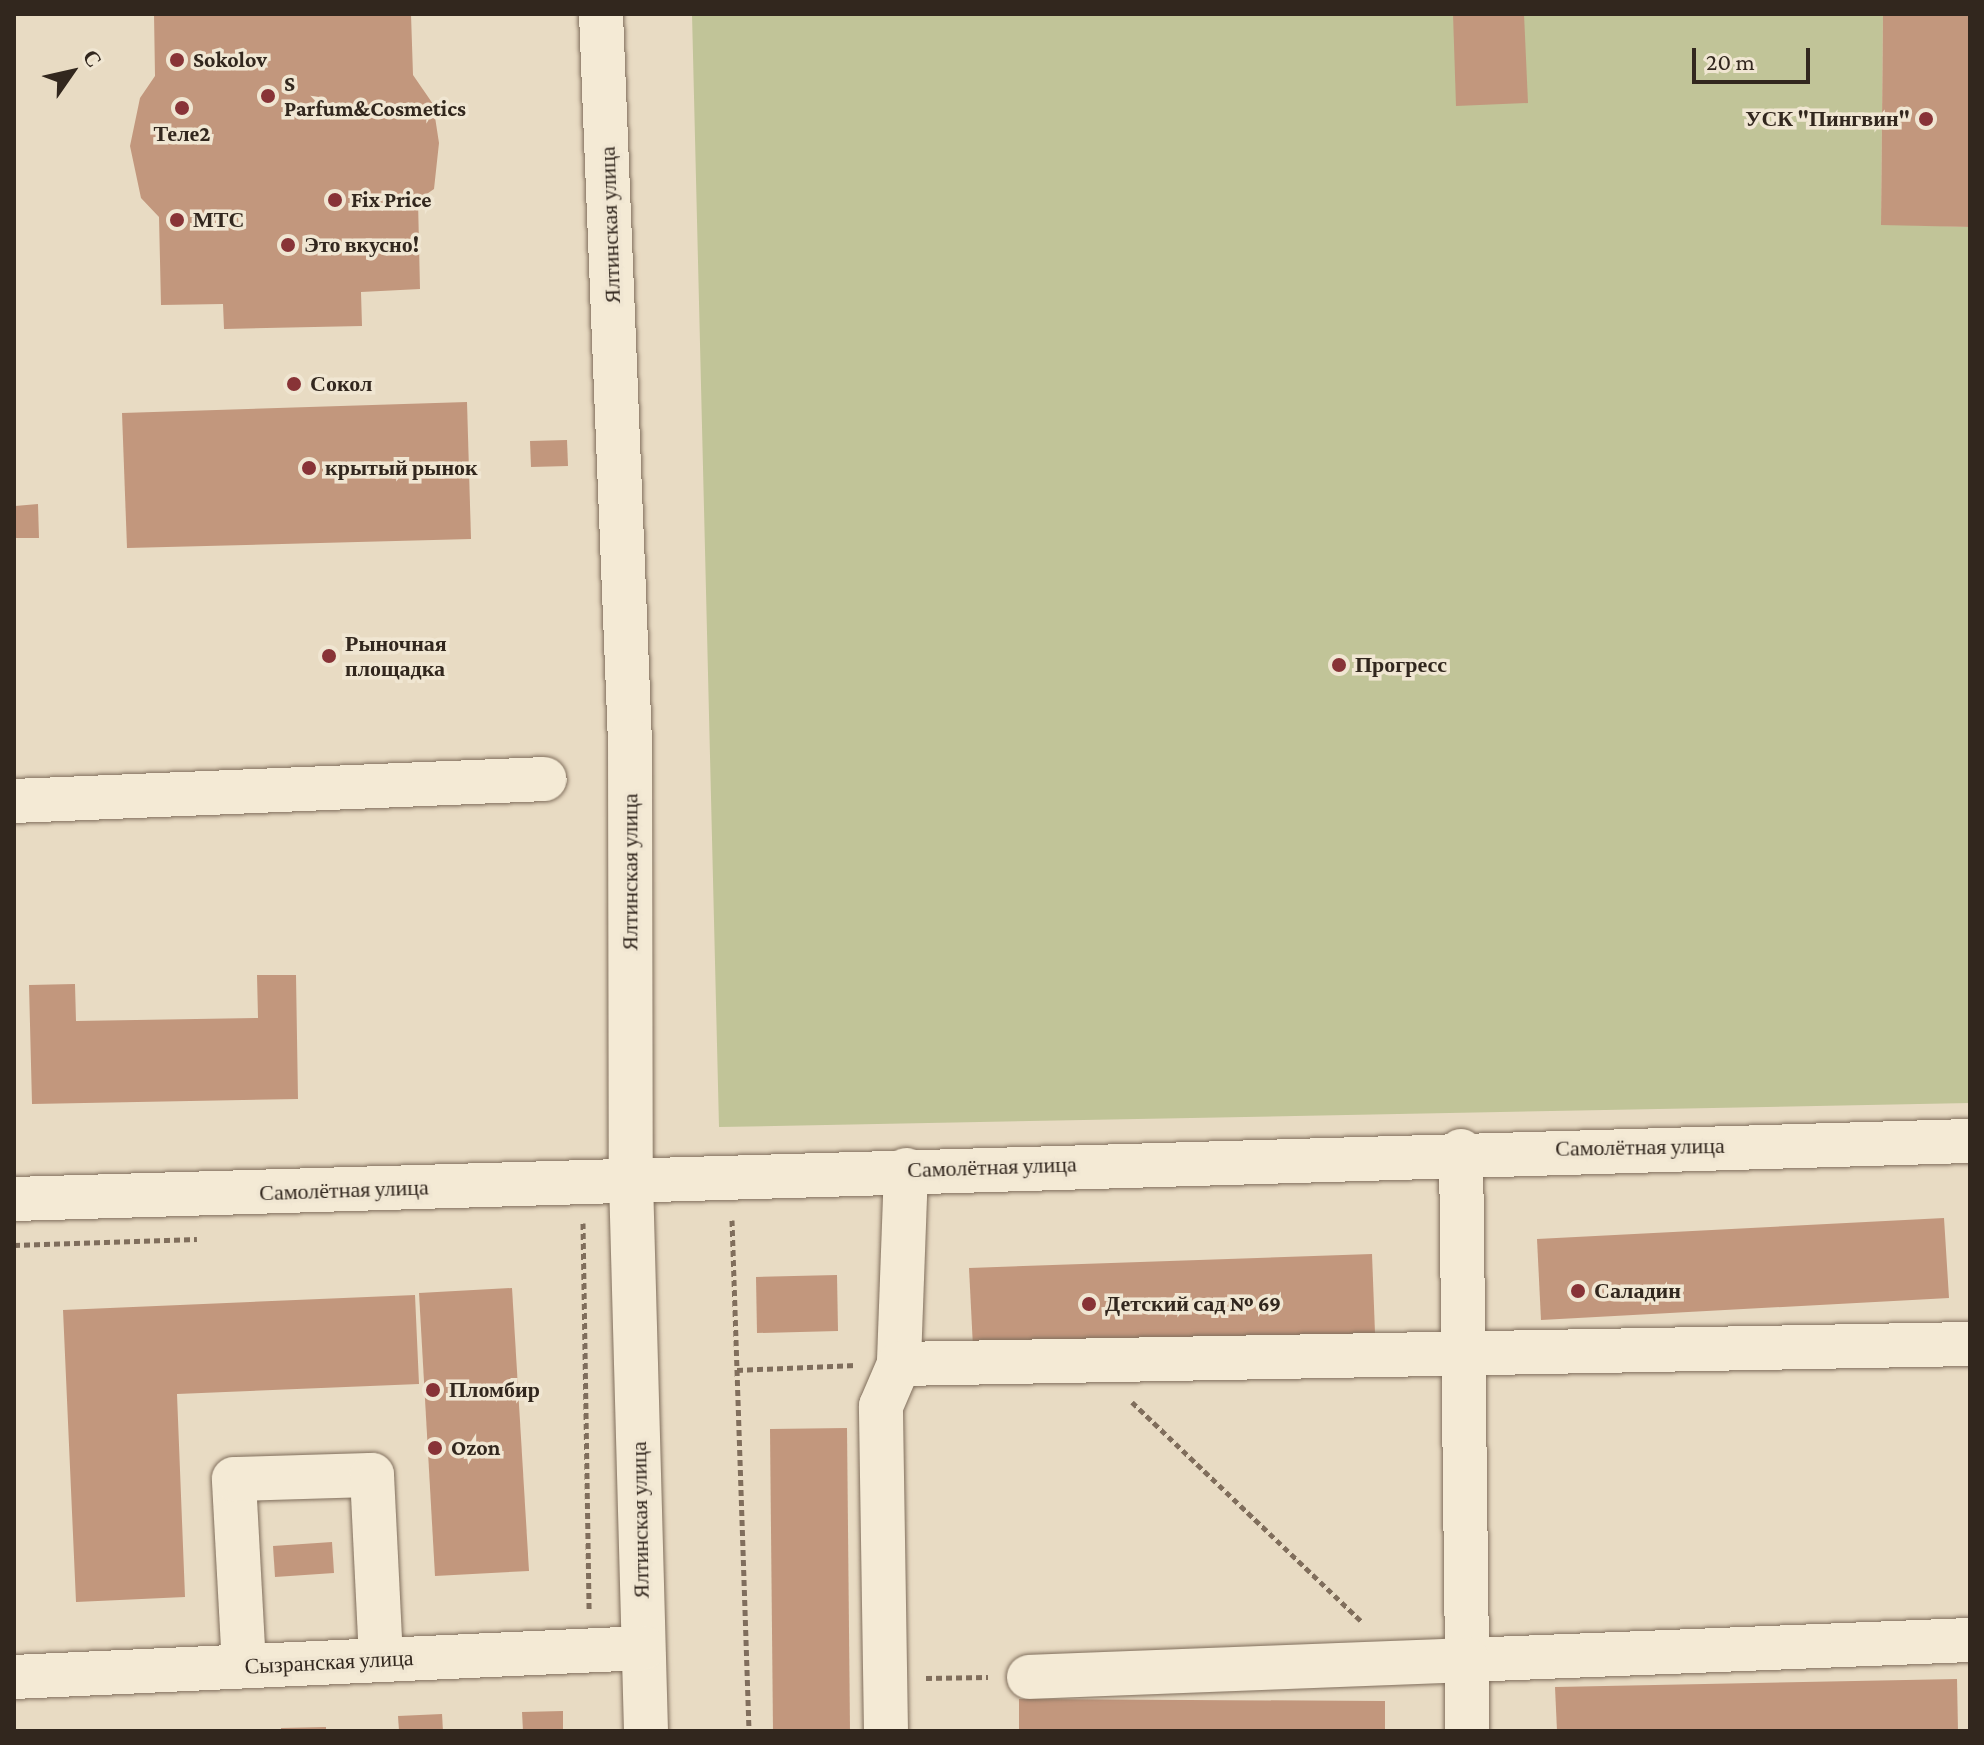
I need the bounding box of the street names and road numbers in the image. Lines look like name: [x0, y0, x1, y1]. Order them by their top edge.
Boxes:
street label: Ялтинская улица: [594, 146, 626, 304]
street label: Ялтинская улица: [617, 793, 643, 951]
street label: Самолётная улица: [1555, 1132, 1725, 1162]
street label: Самолётная улица: [907, 1151, 1077, 1183]
street label: Самолётная улица: [259, 1174, 429, 1206]
street label: Ялтинская улица: [625, 1441, 655, 1599]
street label: Сызранская улица: [244, 1644, 414, 1680]

